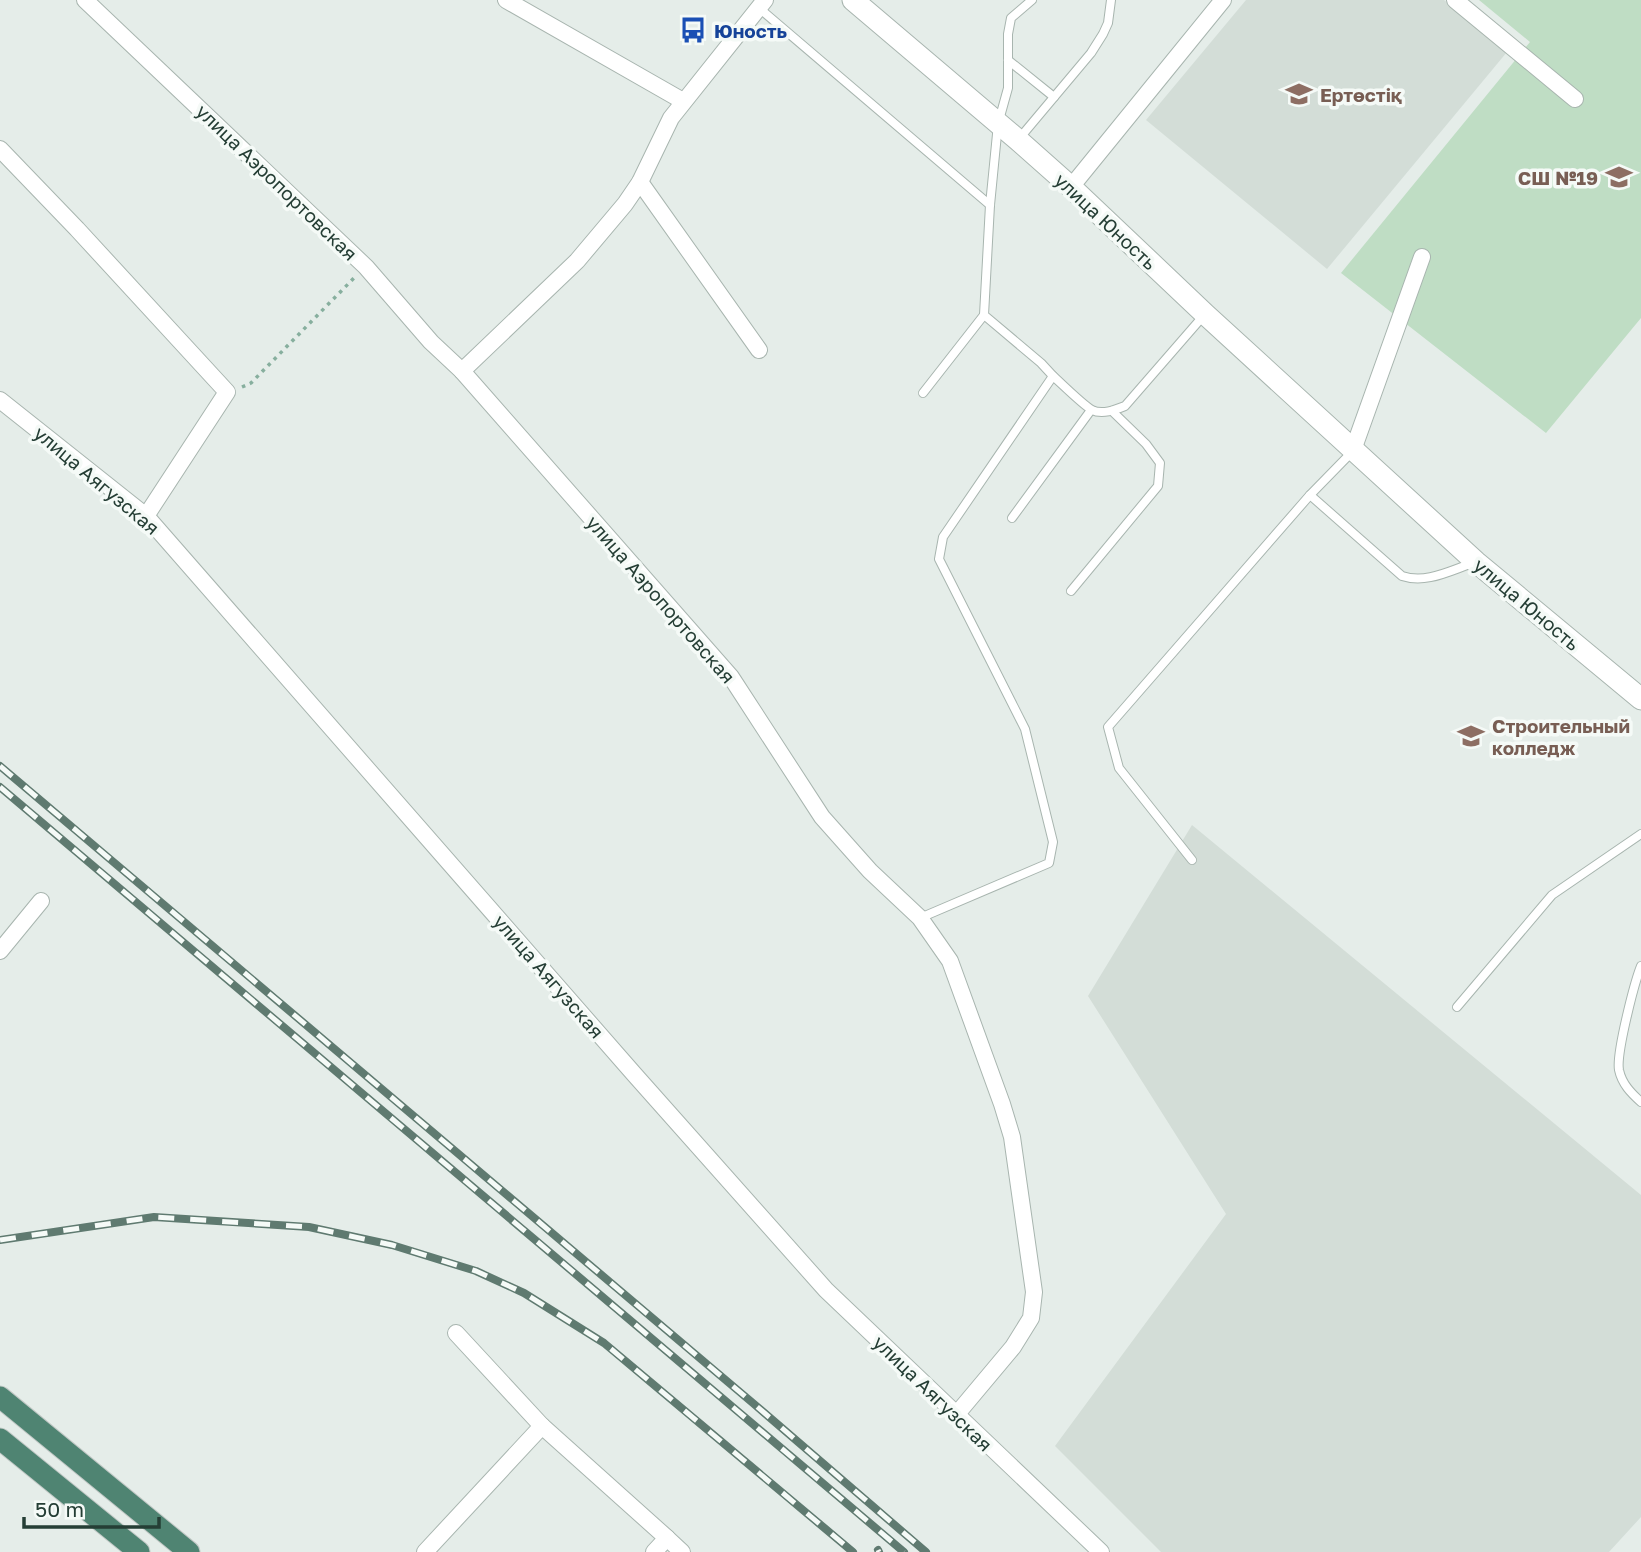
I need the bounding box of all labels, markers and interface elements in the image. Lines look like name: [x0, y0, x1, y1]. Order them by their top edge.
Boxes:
bus stop icon: Юность: [678, 15, 708, 45]
place label: Юность: [714, 19, 788, 42]
school or university icon: Ертөстіқ: [1284, 79, 1314, 109]
place label: Ертөстіқ: [1320, 83, 1402, 106]
street label: улица Аэропортовская: [192, 99, 362, 265]
school or university icon: СШ №19: [1604, 162, 1634, 192]
place label: СШ №19: [1518, 166, 1598, 189]
street label: улица Юность: [1050, 168, 1162, 274]
street label: улица Аягузская: [30, 421, 164, 539]
street label: улица Аэропортовская: [582, 510, 740, 688]
street label: улица Юность: [1469, 553, 1585, 655]
place label: Строительный колледж: [1492, 714, 1630, 759]
school or university icon: Строительный колледж: [1456, 721, 1486, 751]
street label: улица Аягузская: [489, 909, 609, 1043]
street label: улица Аягузская: [869, 1330, 997, 1456]
scale bar: [24, 1486, 159, 1530]
text: 50 m: [35, 1496, 84, 1522]

